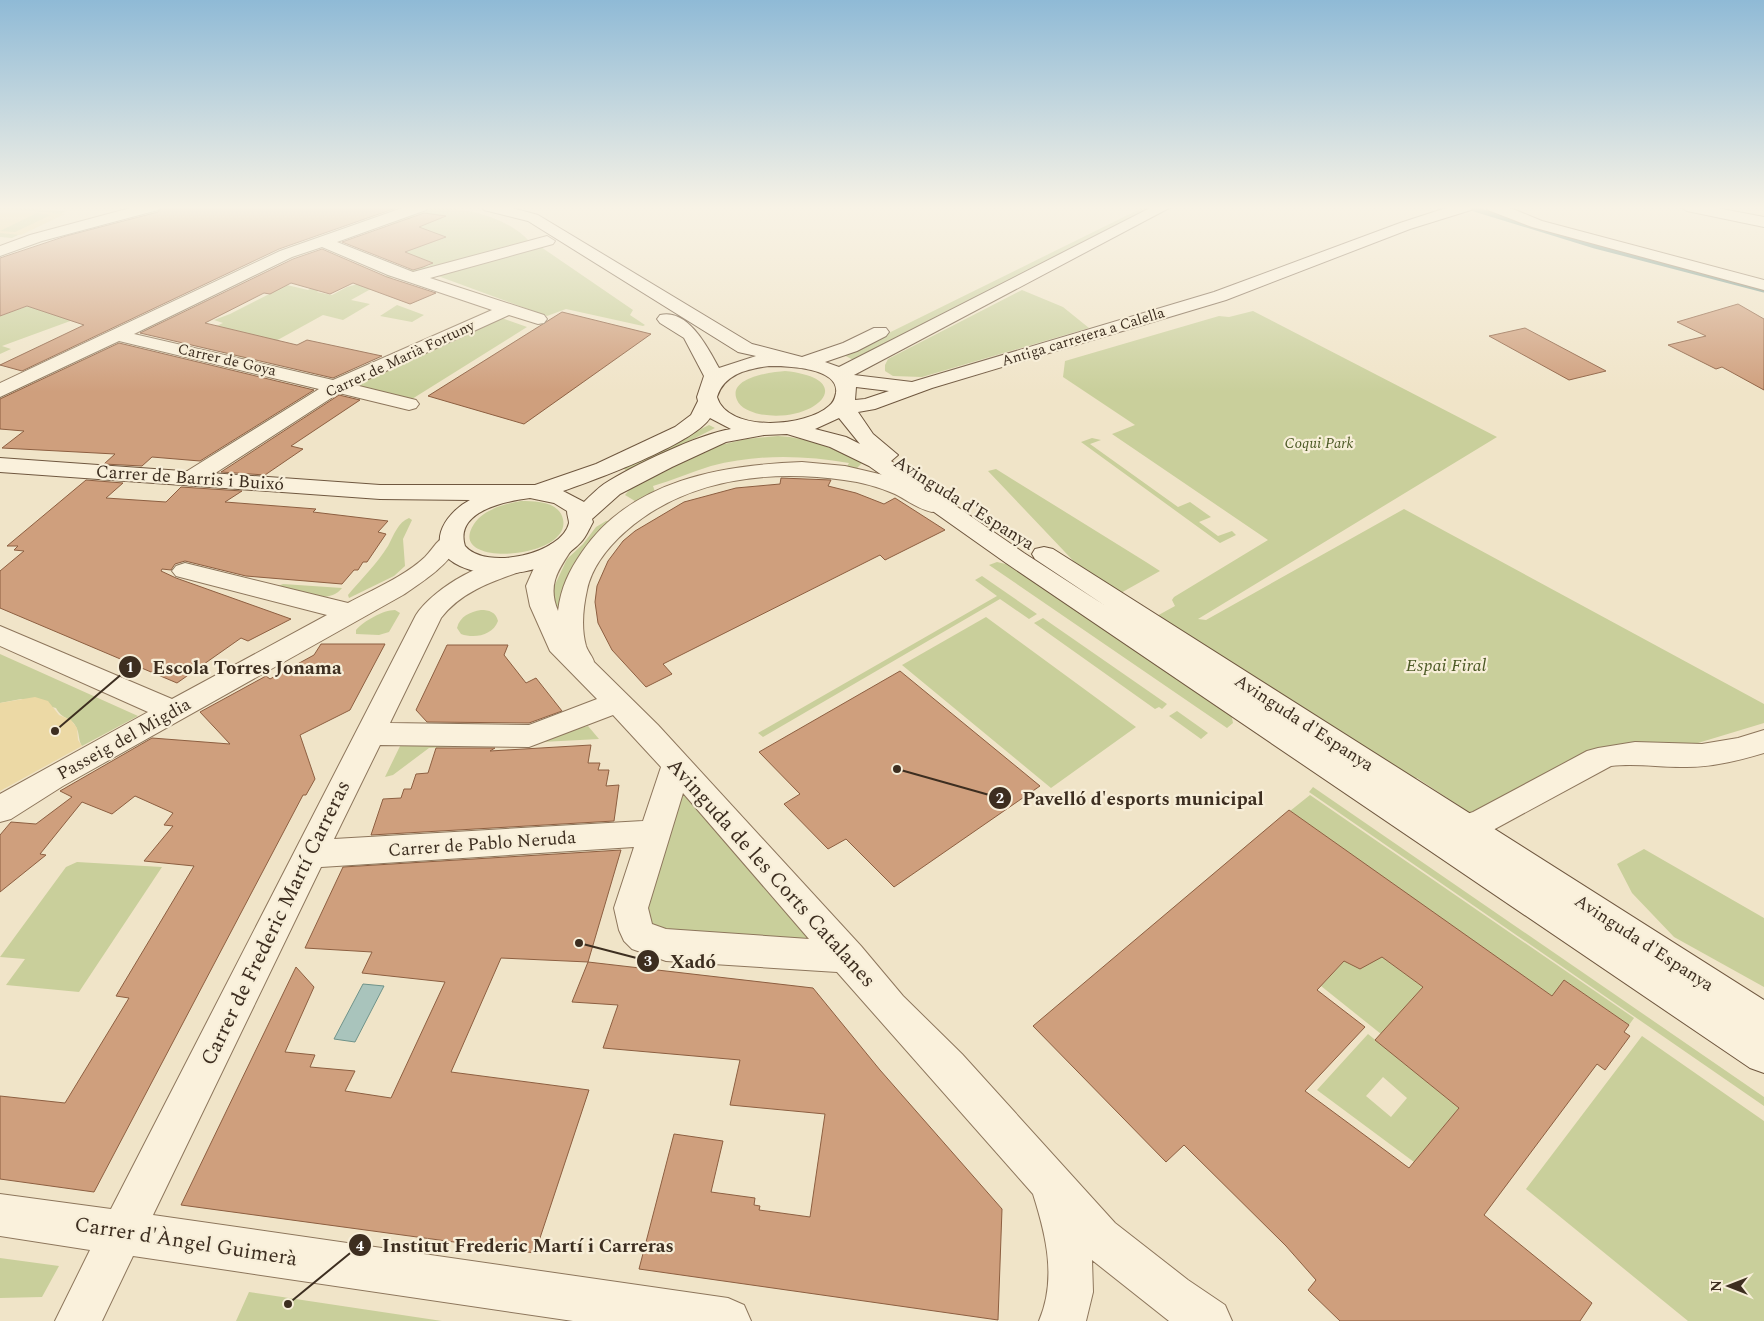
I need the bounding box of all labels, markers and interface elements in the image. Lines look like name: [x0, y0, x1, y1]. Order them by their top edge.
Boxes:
street label: Antiga carretera a Calella: [999, 301, 1168, 373]
street label: Carrer de Marià Fortuny: [322, 314, 479, 404]
street label: Carrer de Goya: [175, 337, 279, 383]
park label: Coqui Park: [1285, 432, 1353, 455]
street label: Avinguda d'Espanya: [888, 449, 1040, 557]
street label: Carrer de Barris i Buixó: [95, 458, 285, 498]
callout: Escola Torres Jonama: [117, 650, 351, 684]
park label: Espai Firal: [1406, 652, 1487, 679]
text: Escola Torres Jonama: [152, 654, 342, 683]
text: 1: [126, 656, 134, 679]
street label: Avinguda d'Espanya: [1229, 668, 1379, 778]
street label: Passeig del Migdia: [52, 691, 196, 787]
street label: Avinguda de les Corts Catalanes: [659, 751, 883, 995]
street label: Carrer de Frederic Martí Carreras: [193, 775, 359, 1071]
callout: Pavelló d'esports municipal: [988, 781, 1274, 815]
text: Pavelló d'esports municipal: [1022, 785, 1264, 814]
text: 2: [996, 787, 1004, 810]
street label: Carrer de Pablo Neruda: [387, 824, 577, 864]
street label: Avinguda d'Espanya: [1569, 888, 1719, 998]
callout: Xadó: [635, 944, 726, 978]
text: Xadó: [670, 948, 716, 977]
text: 3: [644, 950, 652, 973]
street label: Carrer d'Àngel Guimerà: [72, 1209, 300, 1276]
callout: Institut Frederic Martí i Carreras: [347, 1228, 684, 1262]
text: Institut Frederic Martí i Carreras: [382, 1232, 674, 1261]
text: 4: [356, 1235, 365, 1258]
north arrow: [1704, 1261, 1754, 1311]
text: N: [1706, 1280, 1727, 1292]

